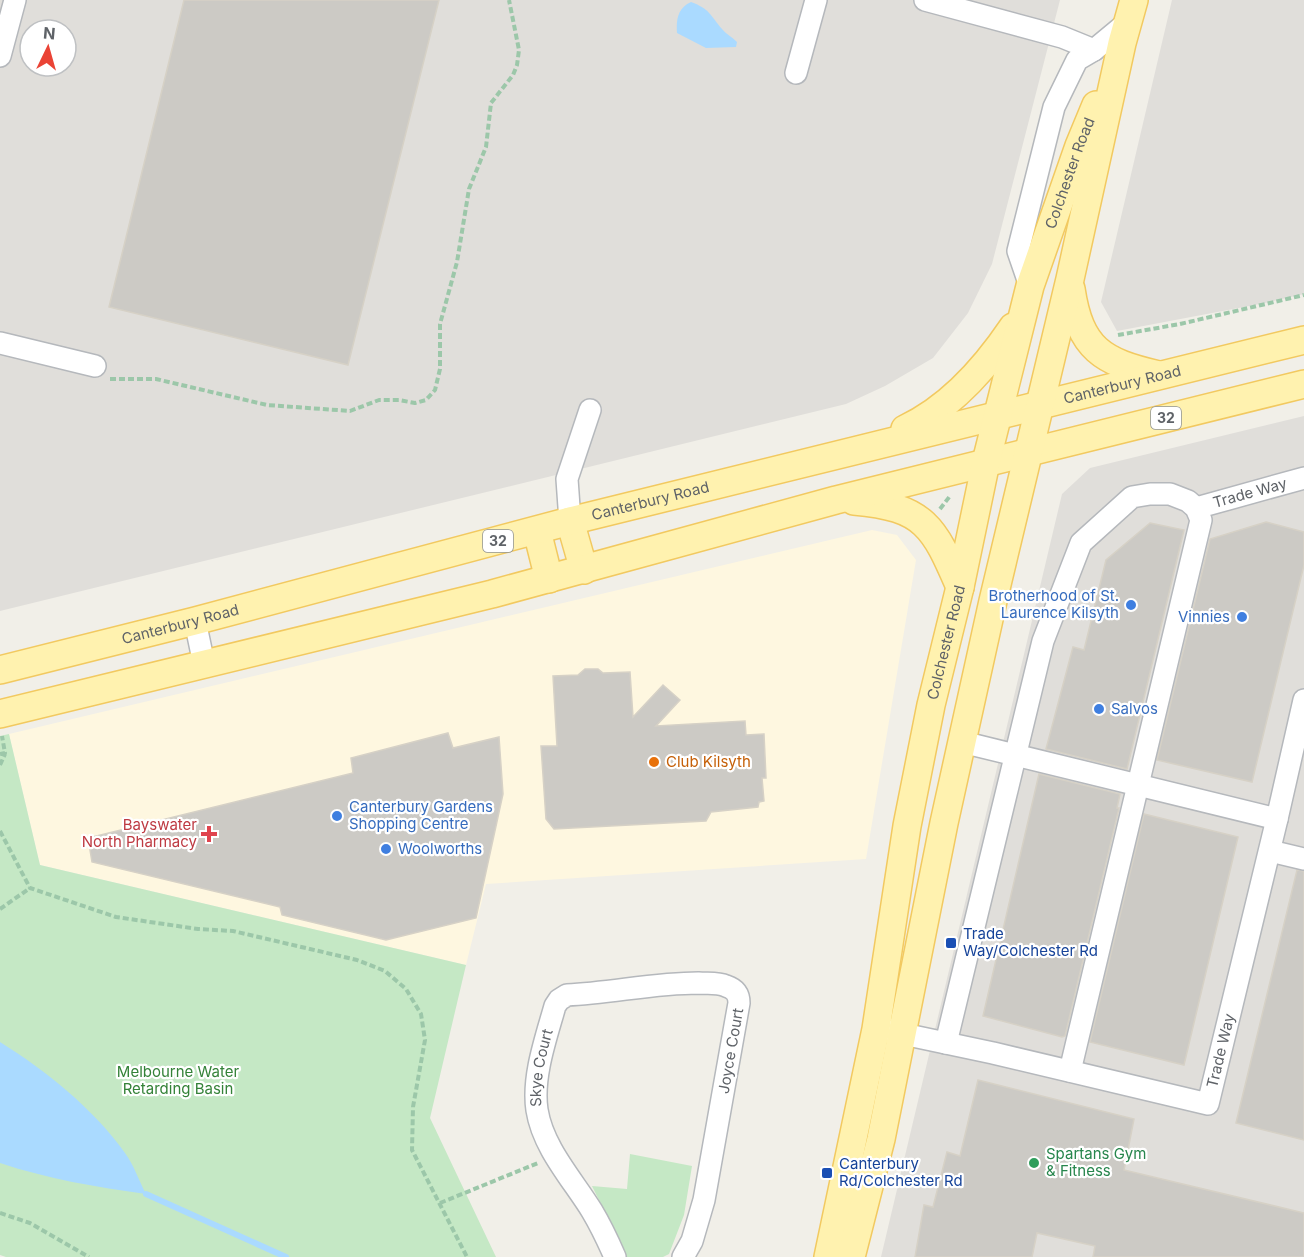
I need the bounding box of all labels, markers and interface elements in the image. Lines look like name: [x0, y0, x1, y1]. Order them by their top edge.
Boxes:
north arrow: [18, 18, 78, 78]
text: N: [42, 23, 56, 44]
street label: Colchester Road: [1041, 114, 1099, 231]
street label: Canterbury Road: [1061, 361, 1183, 408]
road number: 32: [1151, 407, 1181, 429]
street label: Trade Way: [1211, 473, 1289, 512]
street label: Canterbury Road: [590, 477, 711, 524]
road number: 32: [483, 530, 513, 552]
street label: Colchester Road: [923, 583, 969, 702]
place label: Brotherhood of St. Laurence Kilsyth: [989, 586, 1119, 622]
marker: Brotherhood of St. Laurence Kilsyth: [1124, 598, 1138, 612]
street label: Canterbury Road: [120, 600, 241, 648]
place label: Vinnies: [1178, 607, 1230, 626]
marker: Vinnies: [1235, 610, 1249, 624]
place label: Salvos: [1111, 699, 1158, 718]
marker: Salvos: [1092, 702, 1106, 716]
place label: Club Kilsyth: [666, 752, 751, 771]
marker: Club Kilsyth: [647, 755, 661, 769]
place label: Canterbury Gardens Shopping Centre: [349, 797, 493, 833]
marker: Canterbury Gardens Shopping Centre: [330, 809, 344, 823]
place label: Bayswater North Pharmacy: [82, 815, 198, 851]
marker: Bayswater North Pharmacy: [202, 827, 216, 841]
place label: Woolworths: [398, 839, 482, 858]
marker: Woolworths: [379, 842, 393, 856]
place label: Trade Way/Colchester Rd: [963, 924, 1098, 960]
marker: Trade Way/Colchester Rd: [944, 936, 958, 950]
street label: Joyce Court: [714, 1007, 747, 1095]
street label: Trade Way: [1202, 1011, 1239, 1090]
street label: Skye Court: [526, 1027, 557, 1107]
park label: Melbourne Water Retarding Basin: [117, 1062, 239, 1098]
place label: Spartans Gym & Fitness: [1046, 1144, 1146, 1180]
place label: Canterbury Rd/Colchester Rd: [839, 1154, 963, 1190]
marker: Spartans Gym & Fitness: [1027, 1156, 1041, 1170]
marker: Canterbury Rd/Colchester Rd: [820, 1166, 834, 1180]

